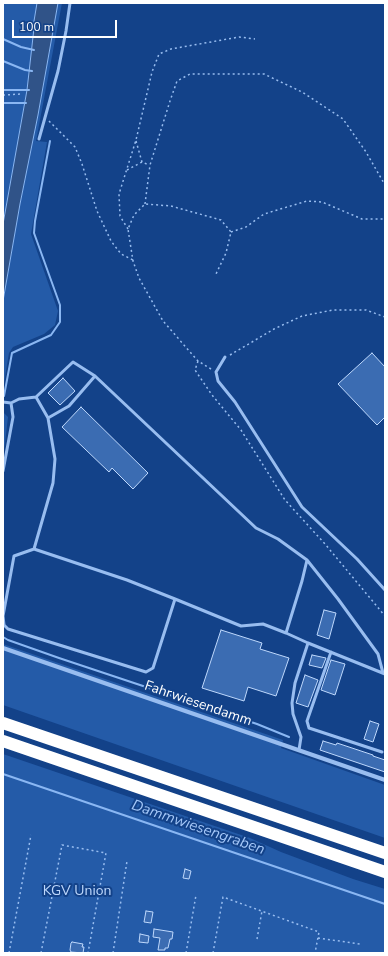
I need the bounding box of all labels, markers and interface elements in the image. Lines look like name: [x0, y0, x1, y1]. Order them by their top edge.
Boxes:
scale bar: [14, 12, 119, 38]
text: 100 m: [19, 19, 54, 35]
street label: Fahrwiesendamm: [142, 678, 254, 730]
water label: Dammwiesengraben: [129, 797, 267, 859]
park label: KGV Union: [43, 884, 111, 900]

